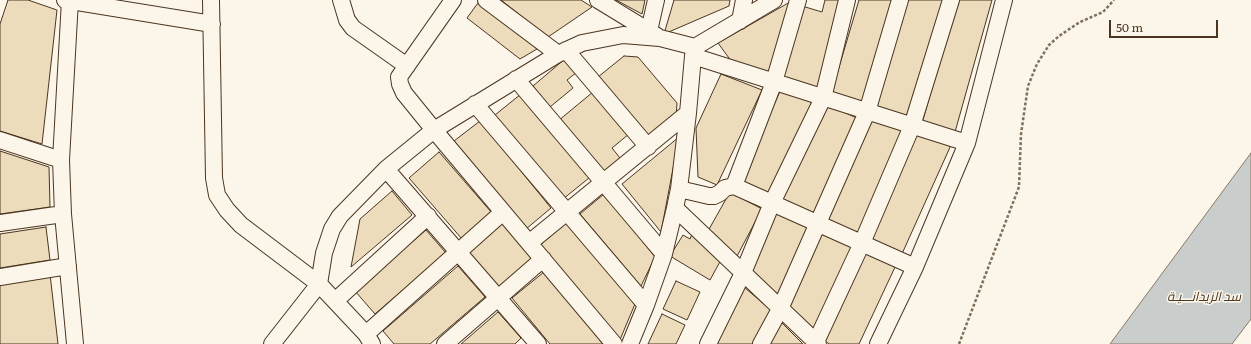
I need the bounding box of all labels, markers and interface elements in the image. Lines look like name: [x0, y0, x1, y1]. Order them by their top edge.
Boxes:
scale bar: [1111, 12, 1220, 38]
text: 50 m: [1116, 18, 1143, 36]
water label: سد الزيدانـــيـة: [1167, 289, 1241, 305]

